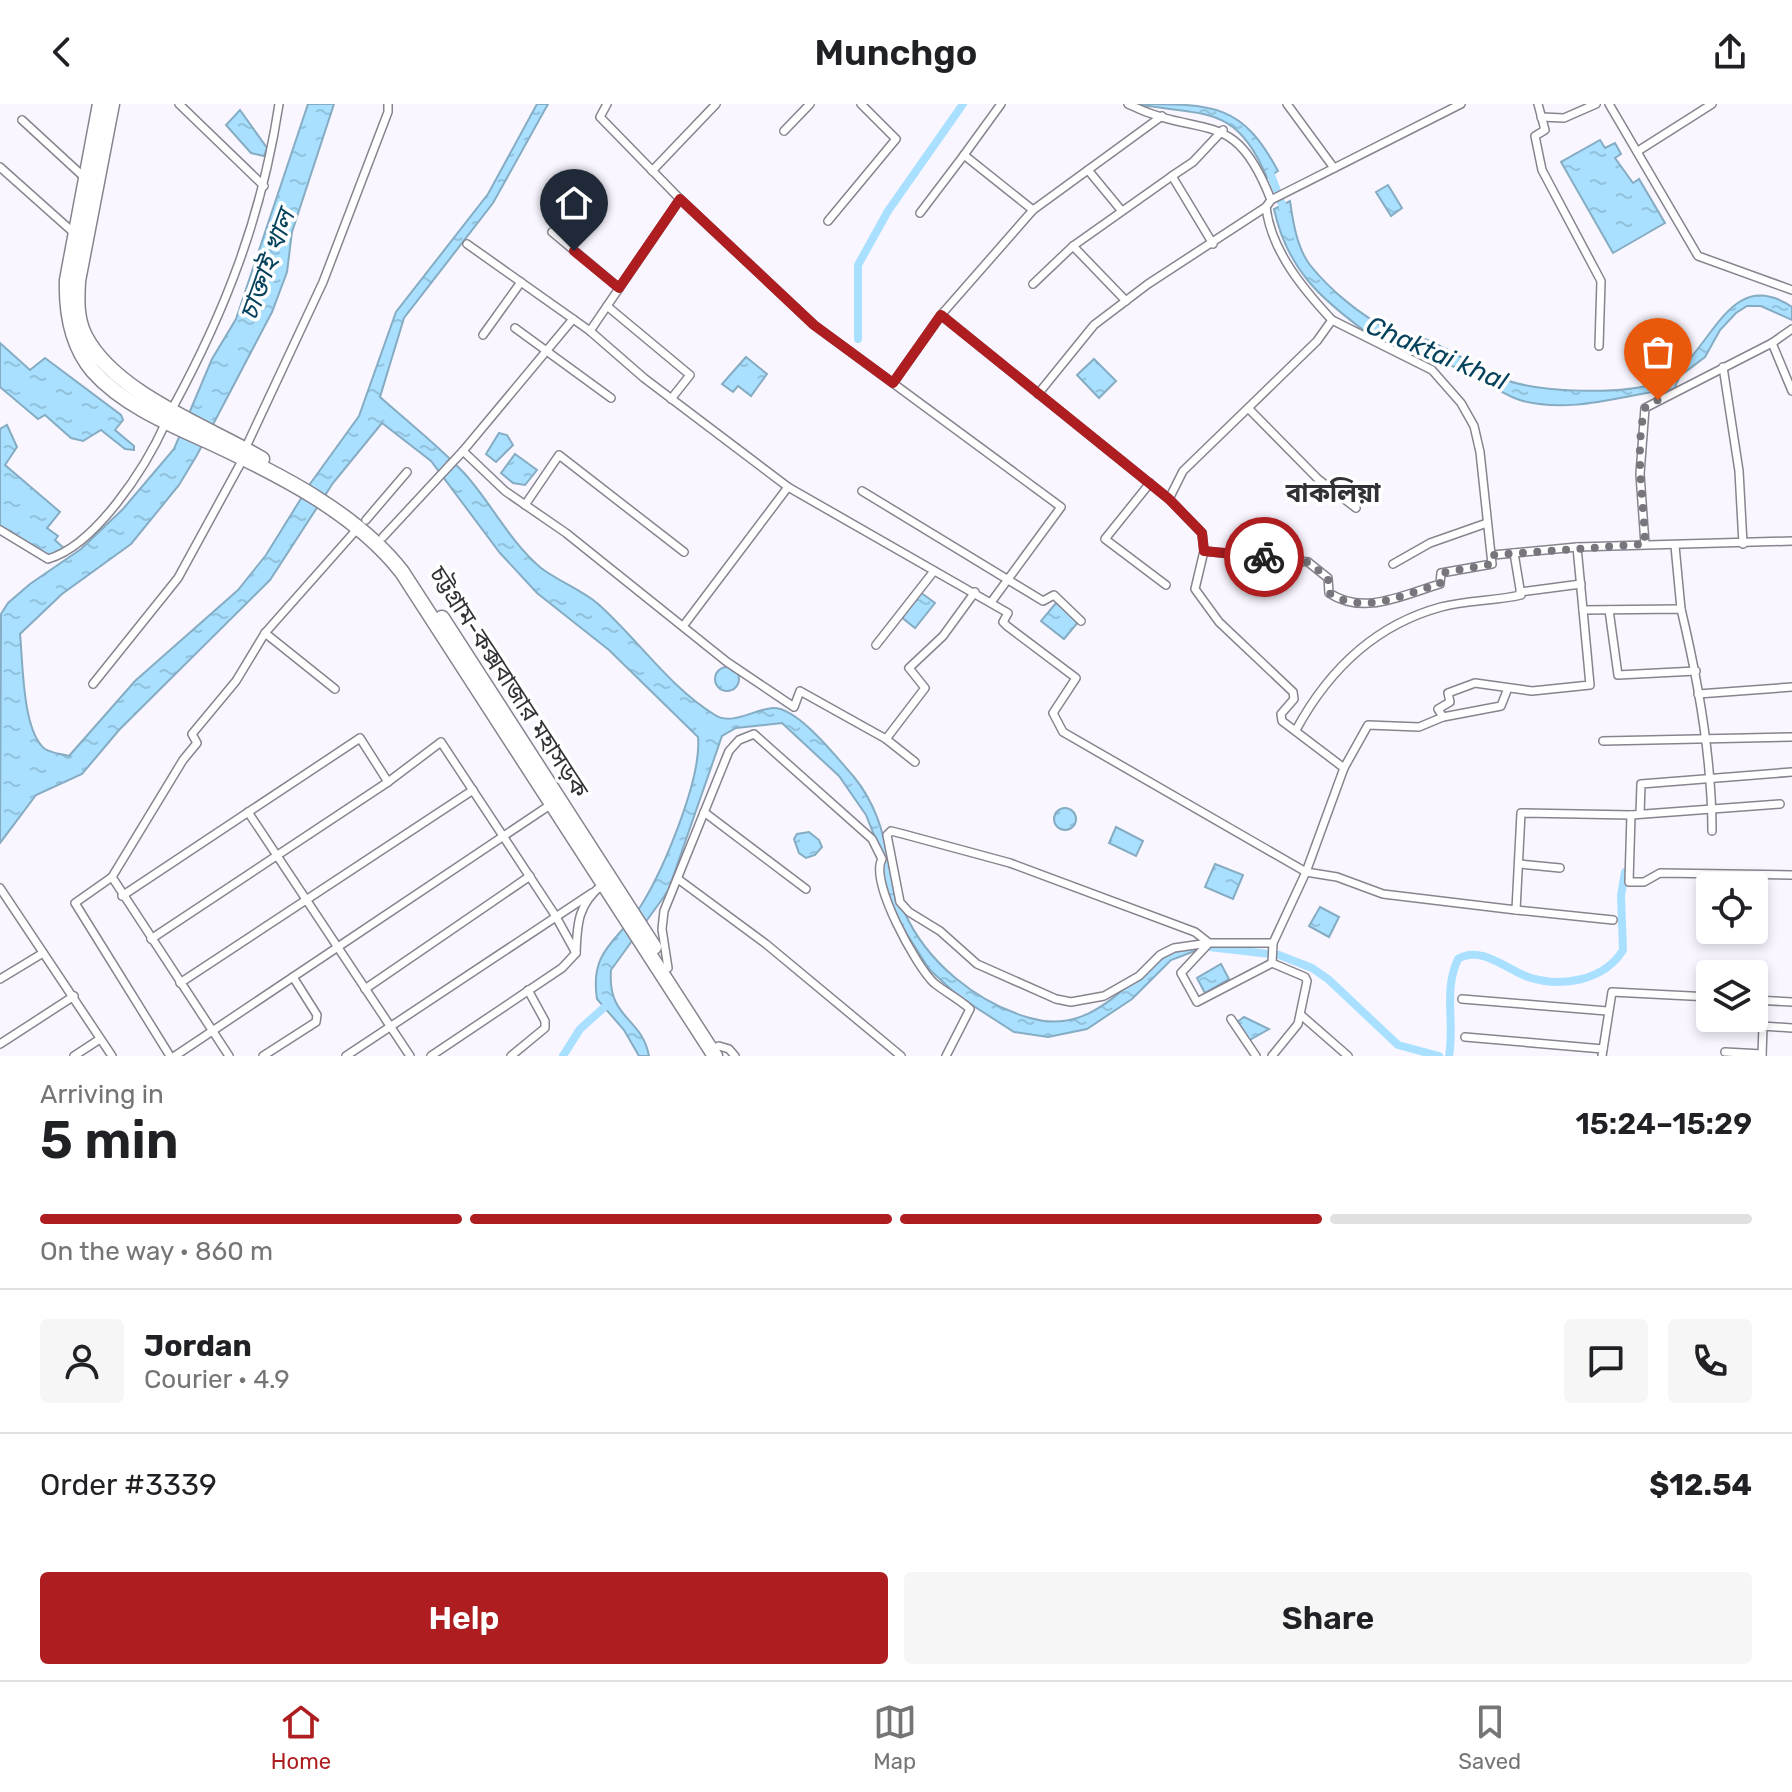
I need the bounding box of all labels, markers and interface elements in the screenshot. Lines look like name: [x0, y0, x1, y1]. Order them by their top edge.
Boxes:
icon: back: [40, 30, 84, 74]
icon: share: [1708, 30, 1752, 74]
text: Munchgo: [814, 31, 978, 74]
pin: [540, 169, 608, 251]
icon: home: [552, 181, 596, 225]
water label: চাক্তাই খাল: [233, 201, 303, 324]
water label: Chaktai khal: [1361, 310, 1513, 397]
pin: [1624, 318, 1692, 400]
icon: bag: [1636, 330, 1680, 374]
district label: বাকলিয়া: [1285, 477, 1381, 509]
courier: [1224, 517, 1304, 597]
icon: bike: [1242, 535, 1286, 579]
street label: চট্টগ্রাম-কক্সবাজার মহাসড়ক: [423, 560, 595, 803]
map controls: [1696, 872, 1768, 1032]
button: locate: [1696, 872, 1768, 944]
button: layers: [1696, 960, 1768, 1032]
text: Arriving in: [40, 1079, 164, 1110]
text: 15:24–15:29: [1575, 1106, 1752, 1142]
text: 5 min: [40, 1109, 179, 1171]
text: On the way · 860 m: [40, 1236, 273, 1267]
button: person: [40, 1319, 124, 1403]
button: chat: [1564, 1319, 1648, 1403]
button: phone: [1668, 1319, 1752, 1403]
text: Jordan: [144, 1328, 252, 1364]
text: Courier · 4.9: [144, 1364, 290, 1395]
text: Order #3339: [40, 1467, 217, 1503]
text: $12.54: [1649, 1467, 1752, 1503]
button: Help: [40, 1572, 888, 1664]
button: Share: [904, 1572, 1752, 1664]
tab: Home: [271, 1700, 331, 1775]
tab: Map: [873, 1700, 917, 1775]
tab: Saved: [1458, 1700, 1521, 1775]

